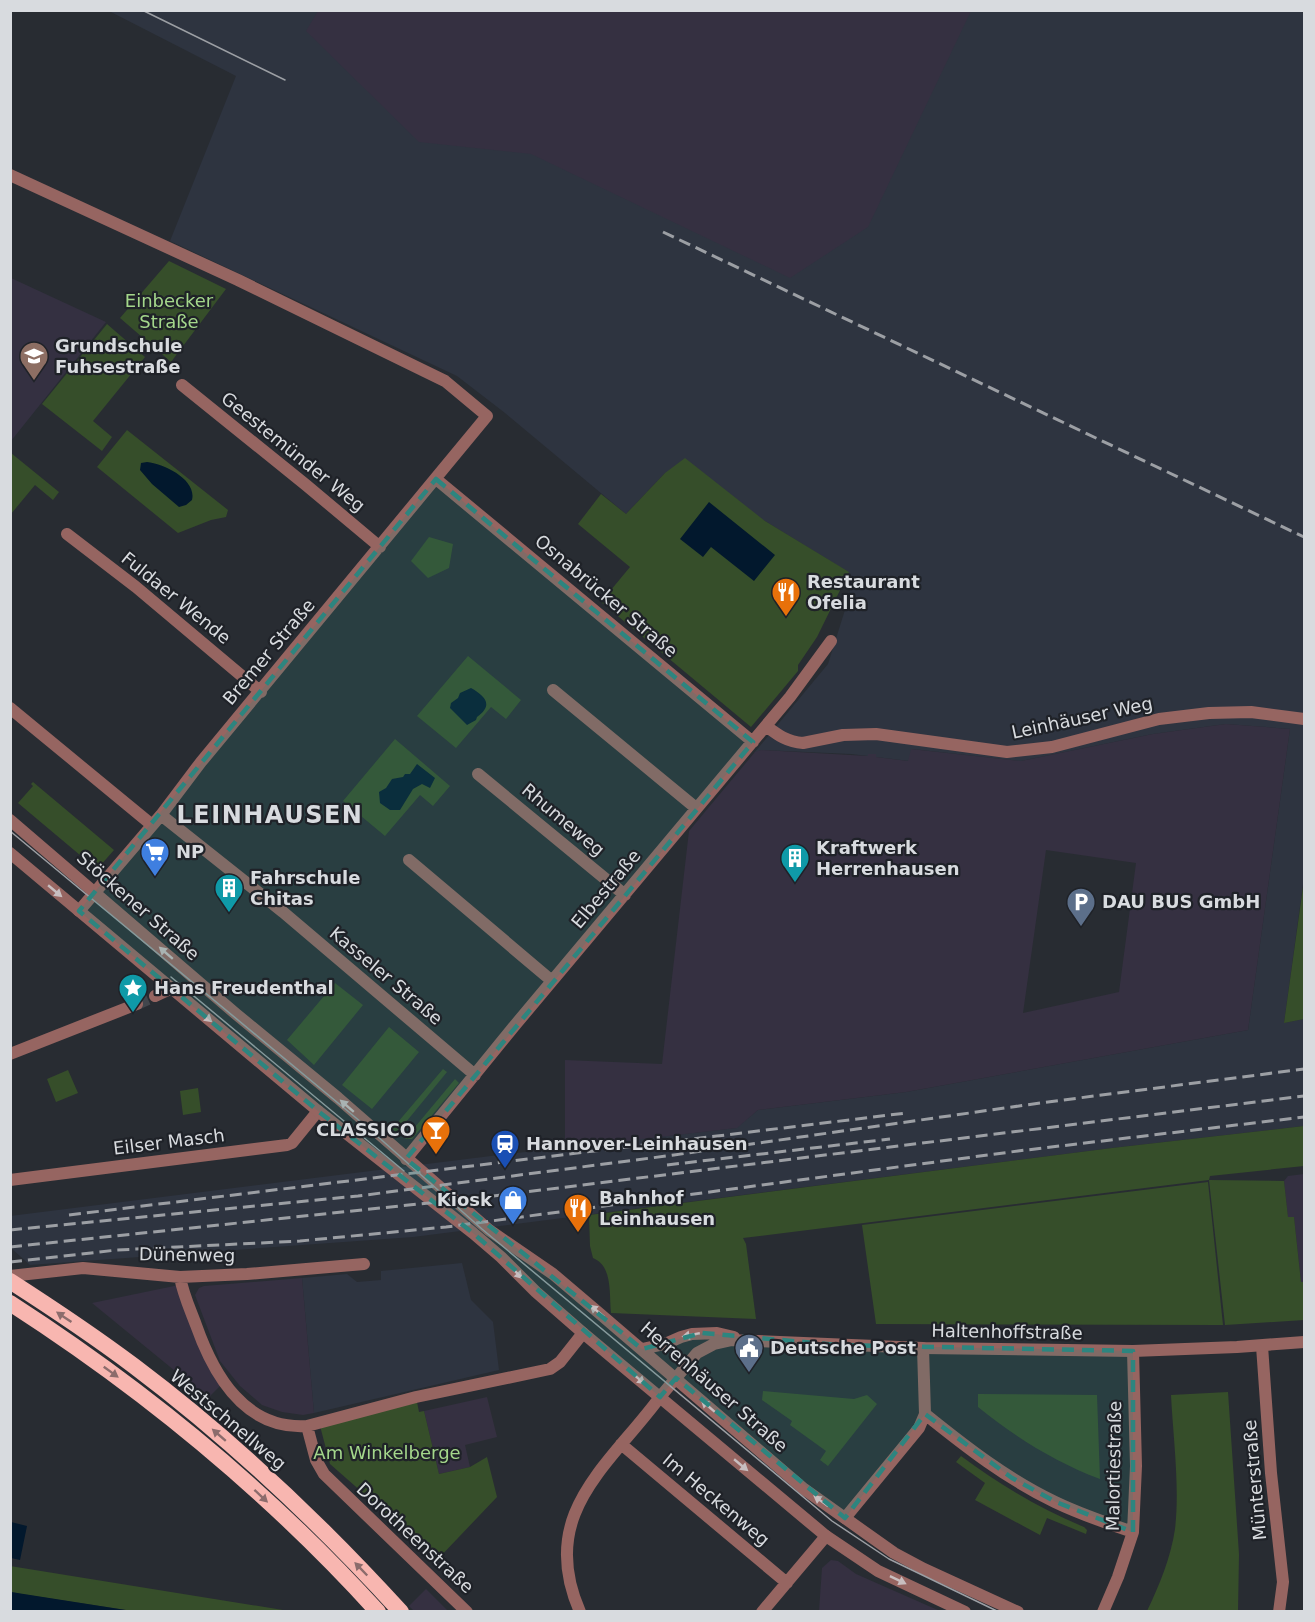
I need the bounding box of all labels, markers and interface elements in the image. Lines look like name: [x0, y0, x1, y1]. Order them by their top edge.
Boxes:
park label: Einbecker Straße: [125, 290, 214, 332]
place label: Grundschule Fuhsestraße: [55, 335, 183, 377]
school or university icon: Grundschule Fuhsestraße: [18, 340, 50, 382]
street label: Geestemünder Weg: [217, 387, 369, 516]
street label: Osnabrücker Straße: [531, 530, 682, 661]
street label: Fuldaer Wende: [118, 547, 235, 648]
place label: Restaurant Ofelia: [807, 571, 920, 613]
restaurant icon: Restaurant Ofelia: [770, 576, 802, 618]
street label: Bremer Straße: [218, 595, 319, 709]
street label: Leinhäuser Weg: [1009, 692, 1154, 743]
street label: Rhumeweg: [518, 779, 609, 860]
district label: LEINHAUSEN: [177, 801, 363, 829]
supermarket icon: NP: [139, 836, 171, 878]
place label: Kraftwerk Herrenhausen: [816, 837, 960, 879]
place label: NP: [176, 841, 204, 862]
building icon: Kraftwerk Herrenhausen: [779, 842, 811, 884]
street label: Elbestraße: [567, 845, 645, 932]
street label: Stöckener Straße: [73, 847, 204, 964]
place label: Fahrschule Chitas: [250, 867, 360, 909]
building icon: Fahrschule Chitas: [213, 872, 245, 914]
one-way arrow: [47, 884, 62, 897]
parking icon: DAU BUS GmbH: [1065, 886, 1097, 928]
place label: DAU BUS GmbH: [1102, 891, 1260, 912]
street label: Kasseler Straße: [326, 922, 447, 1029]
one-way arrow: [159, 947, 174, 960]
place icon: Hans Freudenthal: [117, 972, 149, 1014]
place label: Hans Freudenthal: [154, 977, 334, 998]
one-way arrow: [197, 1009, 213, 1022]
one-way arrow: [339, 1099, 355, 1112]
bar icon: CLASSICO: [420, 1114, 452, 1156]
place label: CLASSICO: [316, 1119, 415, 1140]
street label: Eilser Masch: [112, 1124, 226, 1159]
station icon: Hannover-Leinhausen: [489, 1128, 521, 1170]
place label: Hannover-Leinhausen: [526, 1133, 748, 1154]
shop icon: Kiosk: [497, 1184, 529, 1226]
place label: Bahnhof Leinhausen: [599, 1187, 715, 1229]
place label: Kiosk: [437, 1189, 493, 1210]
restaurant icon: Bahnhof Leinhausen: [562, 1192, 594, 1234]
street label: Dünenweg: [139, 1243, 235, 1266]
one-way arrow: [509, 1265, 523, 1280]
one-way arrow: [590, 1305, 605, 1318]
one-way arrow: [57, 1311, 73, 1323]
street label: Herrenhäuser Straße: [637, 1317, 792, 1456]
street label: Haltenhoffstraße: [931, 1320, 1083, 1343]
one-way arrow: [682, 1331, 701, 1340]
public building icon: Deutsche Post: [733, 1332, 765, 1374]
place label: Deutsche Post: [770, 1337, 917, 1358]
street label: Westschnellweg: [166, 1365, 290, 1474]
one-way arrow: [102, 1366, 118, 1378]
one-way arrow: [630, 1372, 646, 1385]
one-way arrow: [701, 1399, 716, 1413]
street label: Malortiestraße: [1102, 1401, 1125, 1531]
street label: Münterstraße: [1239, 1419, 1270, 1541]
one-way arrow: [212, 1429, 227, 1442]
park label: Am Winkelberge: [313, 1442, 461, 1463]
street label: Im Heckenweg: [659, 1449, 774, 1550]
one-way arrow: [733, 1458, 748, 1471]
street label: Dorotheenstraße: [353, 1478, 478, 1597]
one-way arrow: [253, 1489, 268, 1502]
one-way arrow: [814, 1495, 830, 1507]
one-way arrow: [354, 1561, 368, 1576]
one-way arrow: [889, 1576, 906, 1585]

